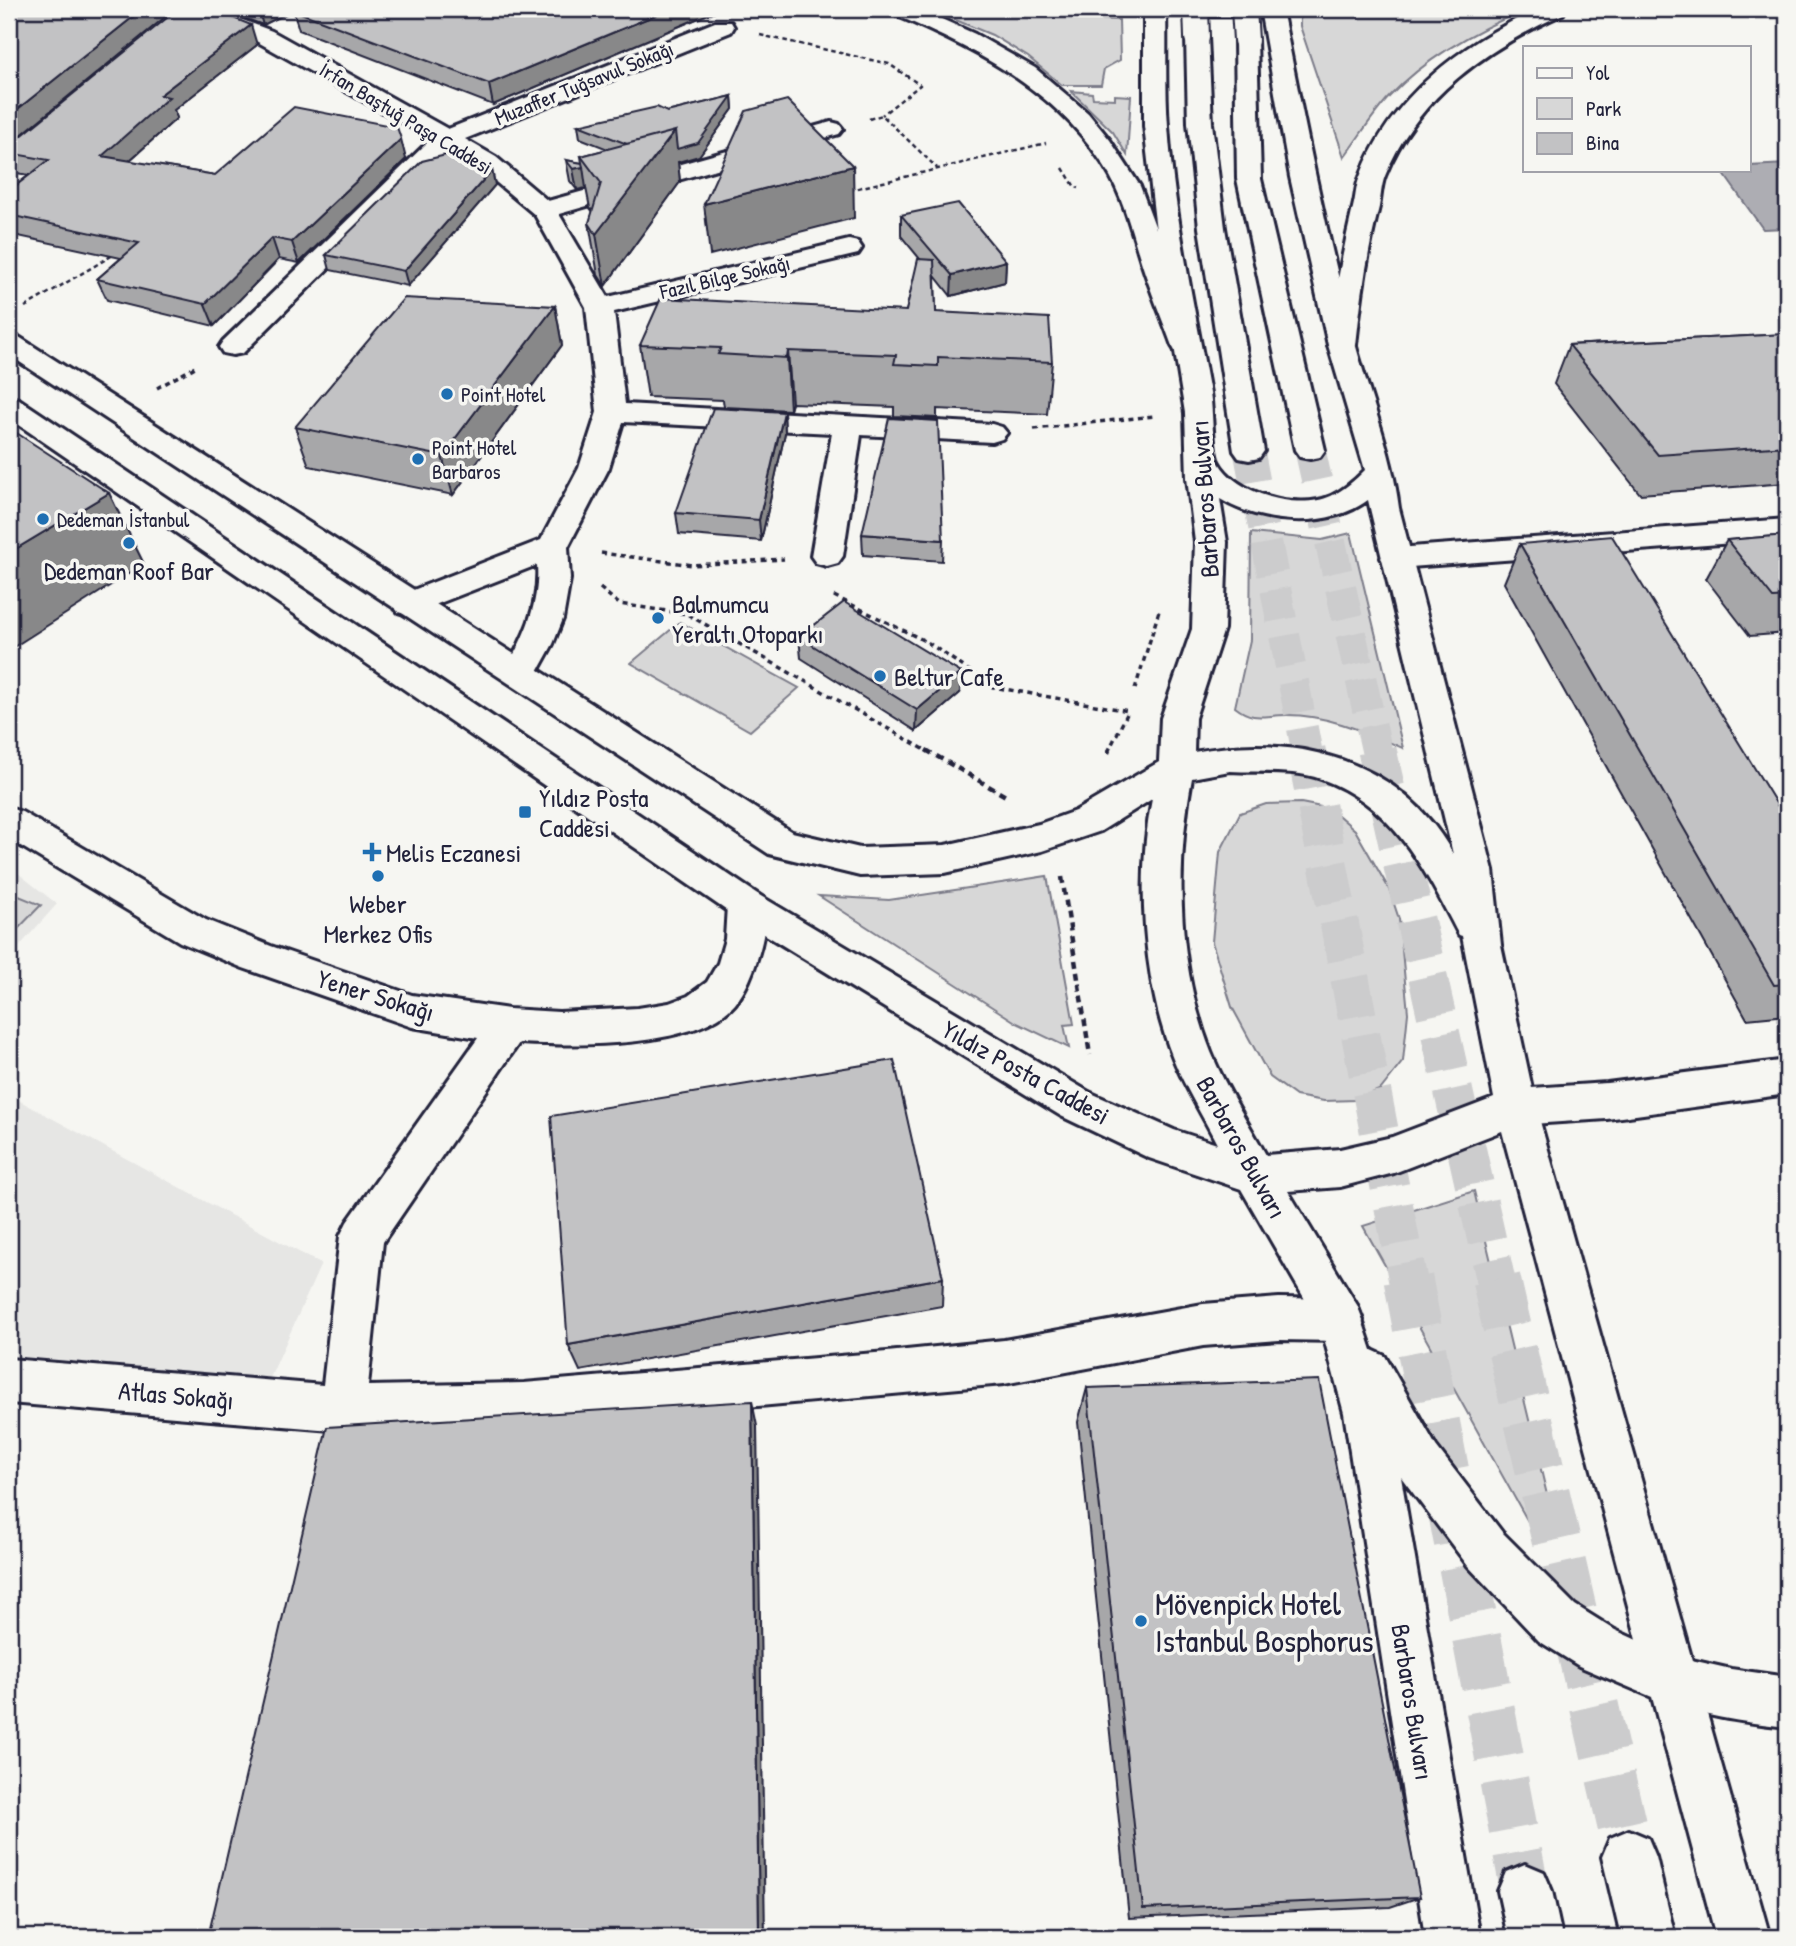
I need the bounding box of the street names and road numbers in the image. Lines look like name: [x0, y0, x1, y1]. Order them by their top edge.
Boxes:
street label: Muzaffer Tuğsavul Sokağı: [490, 34, 678, 132]
street label: İrfan Baştuğ Paşa Caddesi: [314, 55, 498, 181]
street label: Fazıl Bilge Sokağı: [656, 248, 793, 306]
street label: Barbaros Bulvarı: [1181, 419, 1227, 579]
street label: Yener Sokağı: [313, 961, 439, 1029]
street label: Yıldız Posta Caddesi: [936, 1012, 1116, 1132]
street label: Barbaros Bulvarı: [1188, 1070, 1296, 1224]
street label: Atlas Sokağı: [117, 1373, 235, 1417]
street label: Barbaros Bulvarı: [1383, 1621, 1443, 1783]

